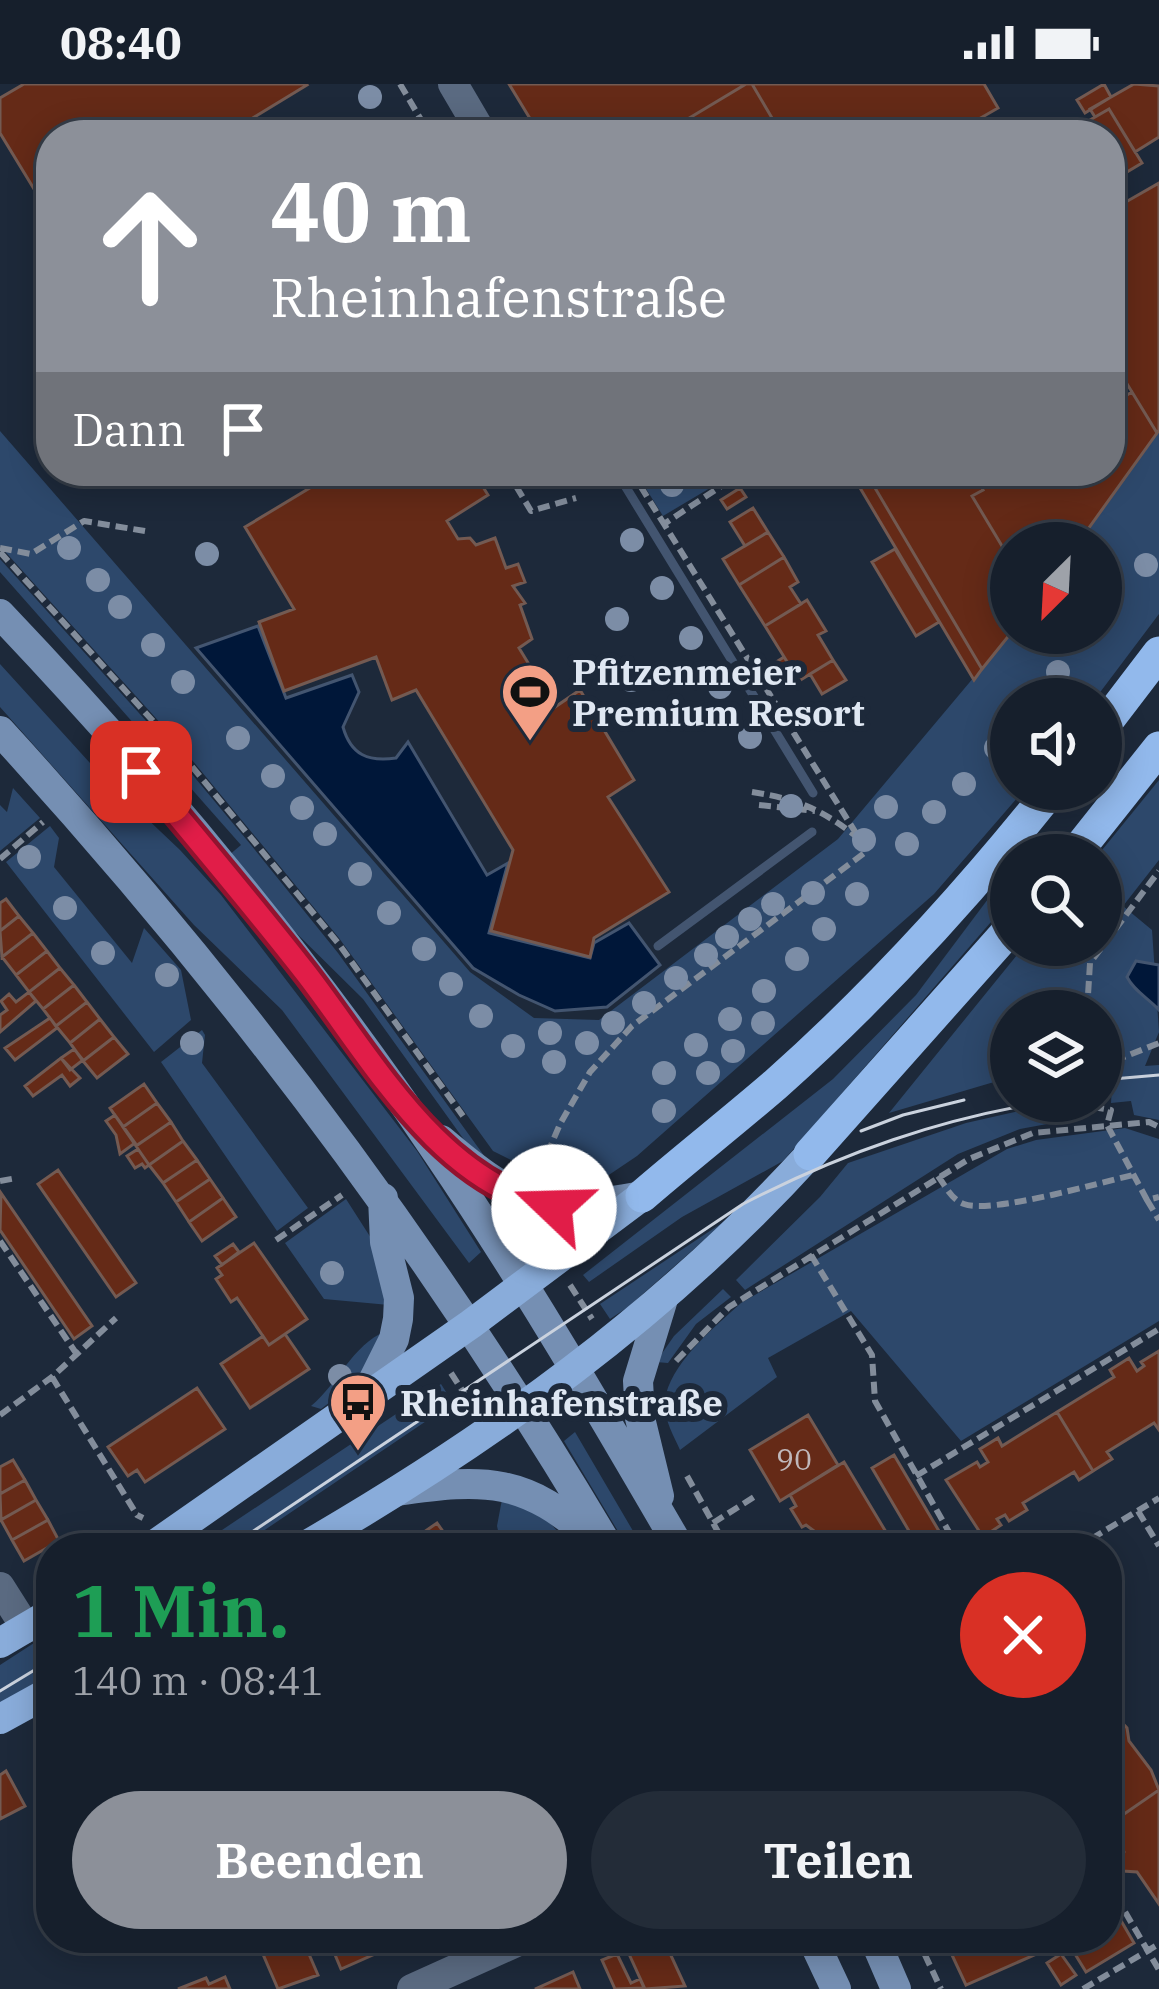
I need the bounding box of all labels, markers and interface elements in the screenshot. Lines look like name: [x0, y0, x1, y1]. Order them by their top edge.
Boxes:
text: 08:40: [60, 13, 182, 71]
text: 40 m: [270, 156, 472, 265]
icon: ahead: [72, 168, 228, 324]
text: Rheinhafenstraße: [270, 262, 727, 332]
icon: arrive: [210, 396, 276, 462]
text: Dann: [72, 400, 186, 458]
north arrow: [990, 522, 1122, 654]
map controls: [990, 522, 1122, 1122]
place label: Pfitzenmeier Premium Resort: [572, 648, 865, 736]
sports icon: Pfitzenmeier Premium Resort: [499, 661, 561, 743]
button: sound: [990, 678, 1122, 810]
pin: [90, 721, 192, 823]
icon: arrive: [108, 739, 174, 805]
button: search: [990, 834, 1122, 966]
button: layers: [990, 990, 1122, 1122]
position arrow: [491, 1144, 617, 1270]
bus stop icon: Rheinhafenstraße: [327, 1371, 389, 1453]
place label: Rheinhafenstraße: [400, 1379, 723, 1426]
house number: 90: [776, 1439, 812, 1478]
text: 1 Min.: [72, 1563, 289, 1657]
button: close: [960, 1572, 1086, 1698]
text: 140 m · 08:41: [72, 1655, 324, 1706]
button: Beenden: [72, 1791, 567, 1929]
button: Teilen: [591, 1791, 1086, 1929]

